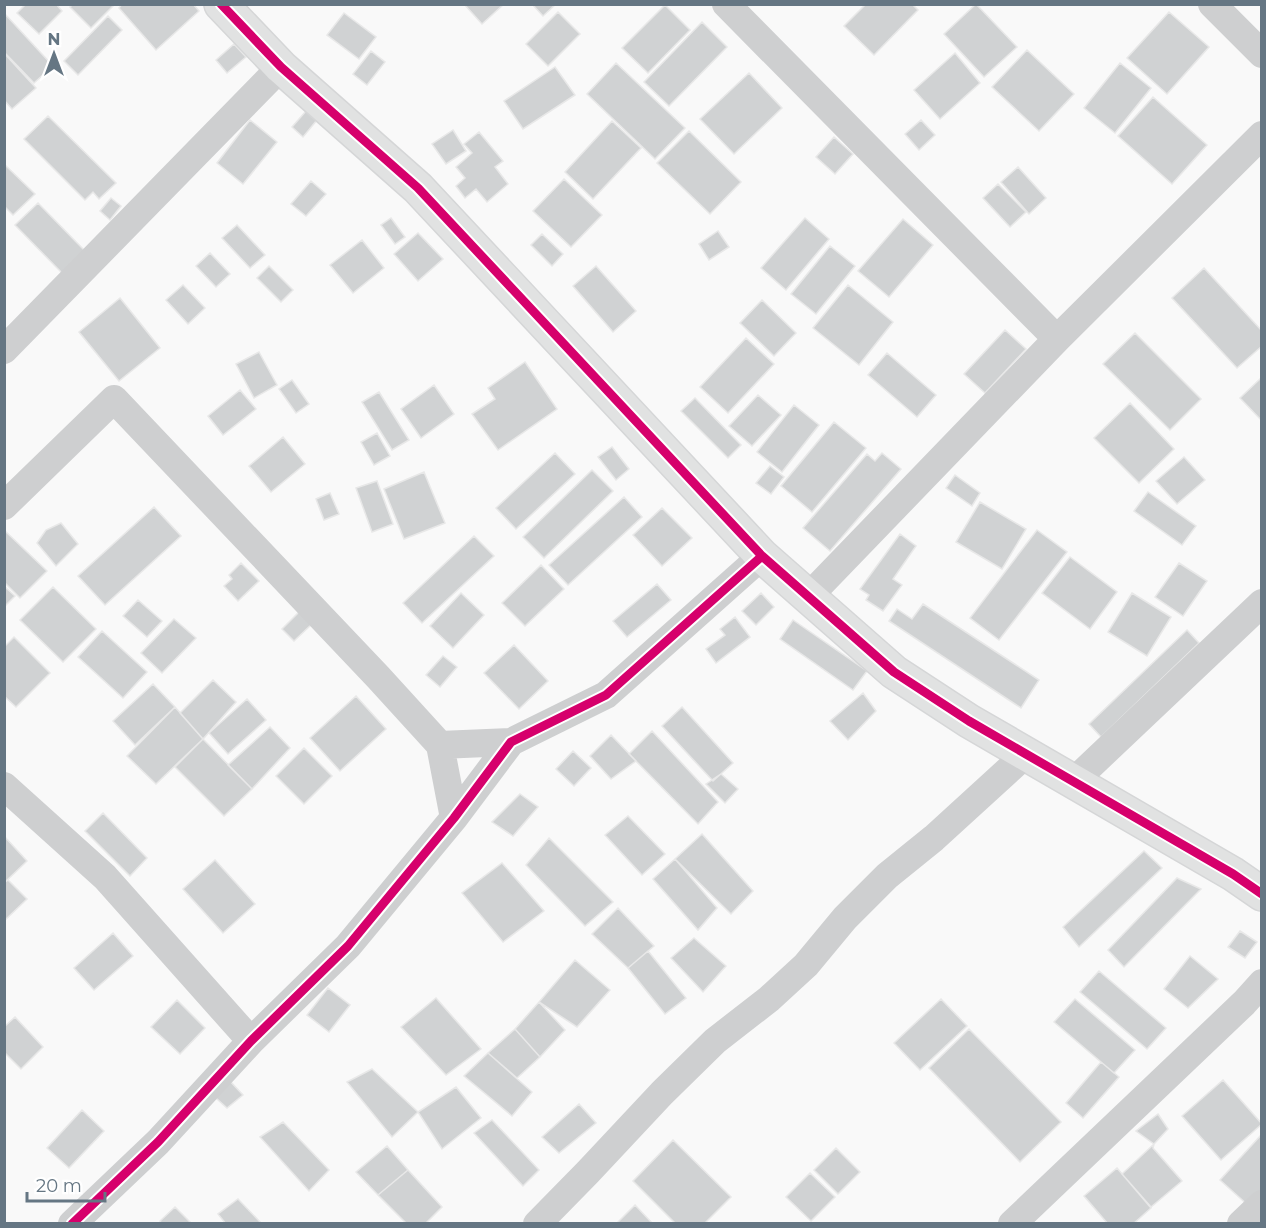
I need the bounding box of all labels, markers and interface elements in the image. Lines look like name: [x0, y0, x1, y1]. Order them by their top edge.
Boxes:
north arrow: [24, 24, 84, 84]
text: N: [48, 30, 60, 49]
scale bar: [27, 1165, 105, 1203]
text: 20 m: [36, 1175, 82, 1197]

